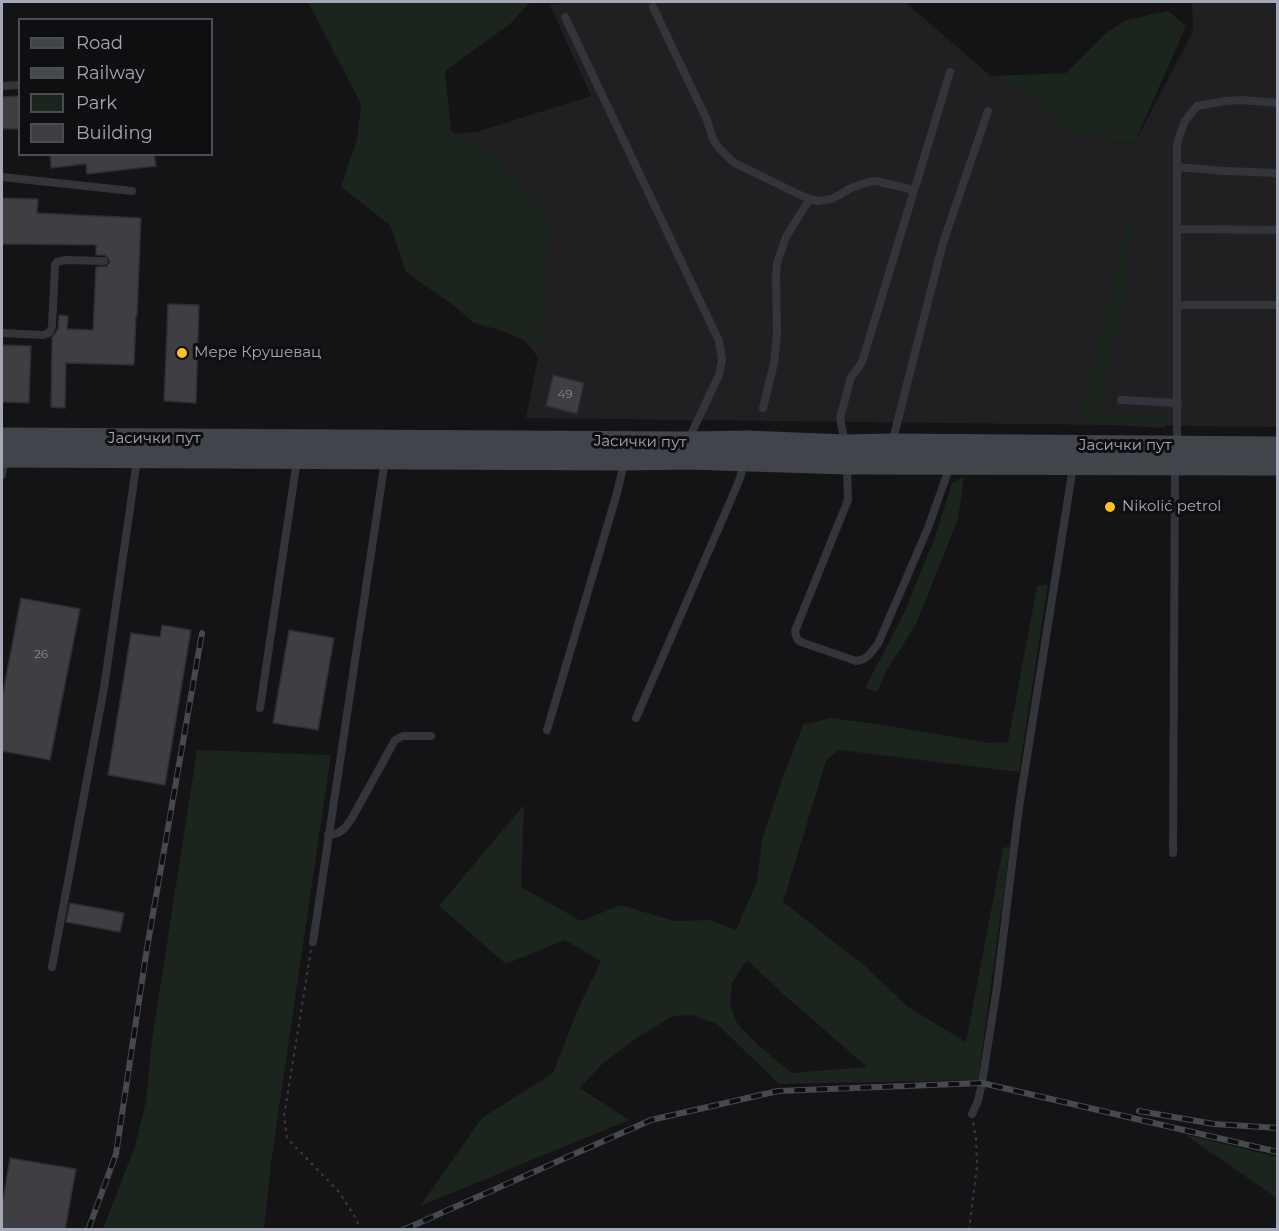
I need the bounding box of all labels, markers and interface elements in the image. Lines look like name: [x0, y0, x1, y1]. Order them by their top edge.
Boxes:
legend: [18, 18, 213, 156]
text: Road: [76, 32, 123, 54]
text: Railway: [76, 62, 145, 84]
text: Park: [76, 92, 117, 114]
text: Building: [76, 122, 153, 144]
place label: Мере Крушевац: [194, 344, 321, 362]
marker: Мере Крушевац: [175, 346, 189, 360]
house number: 49: [557, 387, 573, 401]
street label: Јасички пут: [108, 430, 200, 448]
street label: Јасички пут: [593, 432, 687, 452]
street label: Јасички пут: [1079, 437, 1171, 455]
place label: Nikolić petrol: [1122, 498, 1221, 516]
marker: Nikolić petrol: [1103, 500, 1117, 514]
house number: 26: [34, 647, 48, 661]

